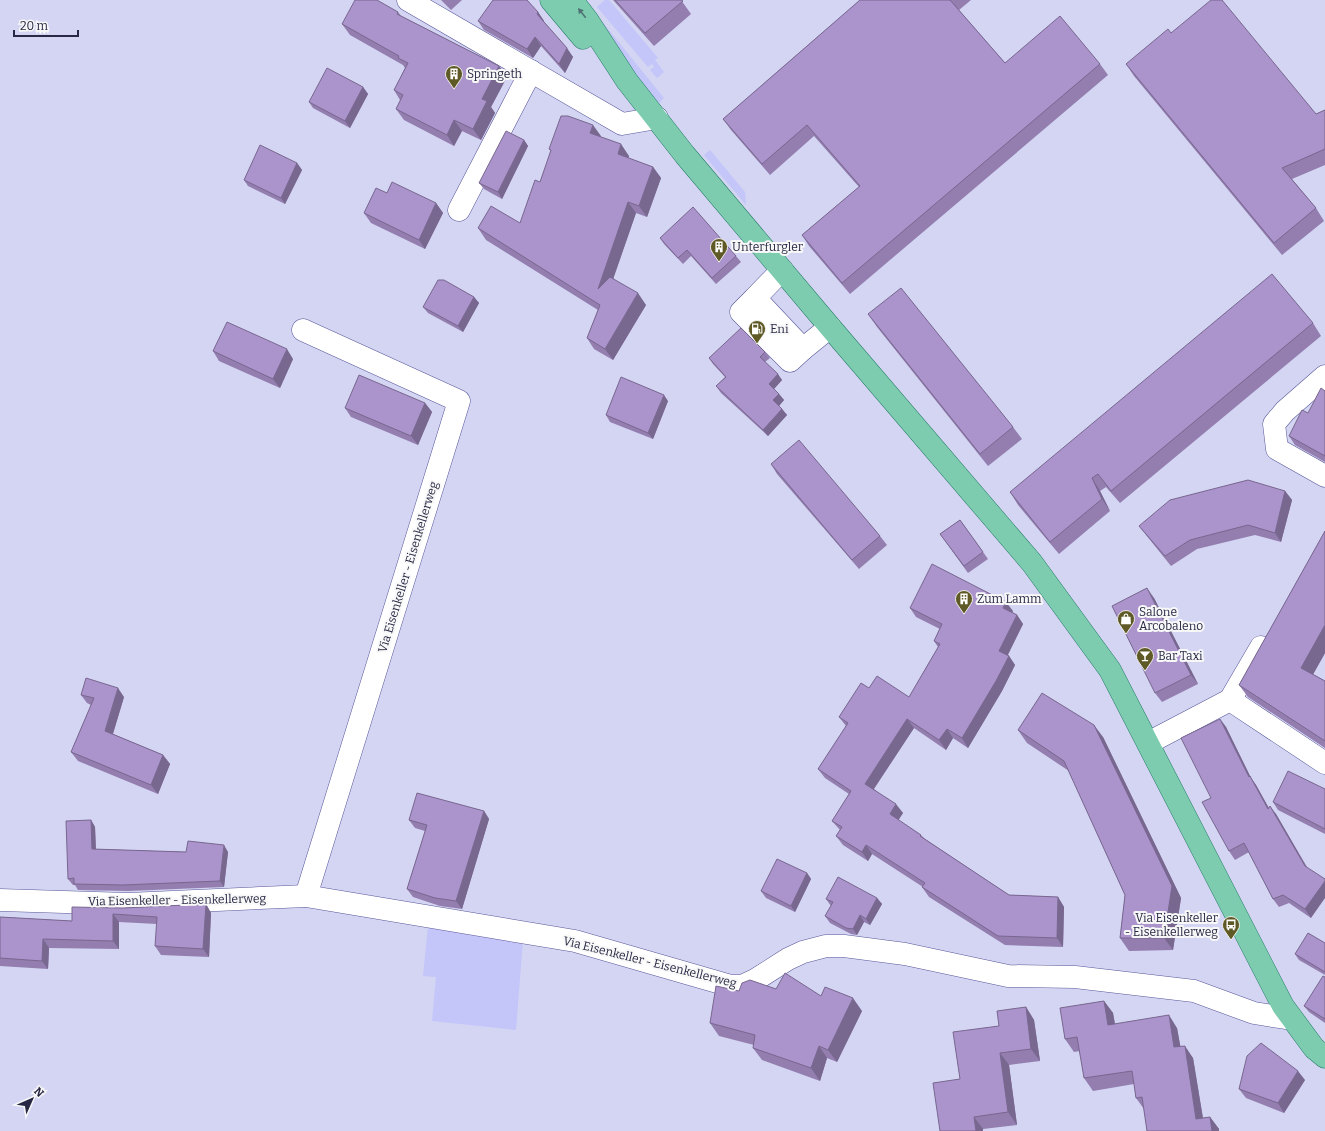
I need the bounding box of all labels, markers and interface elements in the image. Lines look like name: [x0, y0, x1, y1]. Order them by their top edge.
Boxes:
one-way arrow: [578, 8, 586, 19]
scale bar: [14, 12, 78, 38]
text: 20 m: [20, 19, 49, 33]
building icon: Springeth: [444, 64, 464, 89]
place label: Springeth: [467, 67, 523, 81]
building icon: Unterfurgler: [709, 237, 729, 262]
place label: Unterfurgler: [732, 240, 804, 254]
fuel station icon: Eni: [747, 319, 767, 344]
place label: Eni: [770, 322, 789, 336]
street label: Via Eisenkeller - Eisenkellerweg: [375, 479, 441, 654]
building icon: Zum Lamm: [954, 589, 974, 614]
place label: Zum Lamm: [977, 592, 1042, 606]
place label: Salone Arcobaleno: [1139, 605, 1203, 633]
shop icon: Salone Arcobaleno: [1116, 609, 1136, 634]
bar icon: Bar Taxi: [1135, 646, 1155, 671]
place label: Bar Taxi: [1158, 649, 1203, 663]
street label: Via Eisenkeller - Eisenkellerweg: [88, 891, 267, 909]
place label: Via Eisenkeller - Eisenkellerweg: [1125, 911, 1219, 939]
bus stop icon: Via Eisenkeller - Eisenkellerweg: [1221, 915, 1241, 940]
street label: Via Eisenkeller - Eisenkellerweg: [562, 934, 738, 990]
north arrow: [12, 1079, 52, 1119]
text: N: [31, 1085, 47, 1100]

